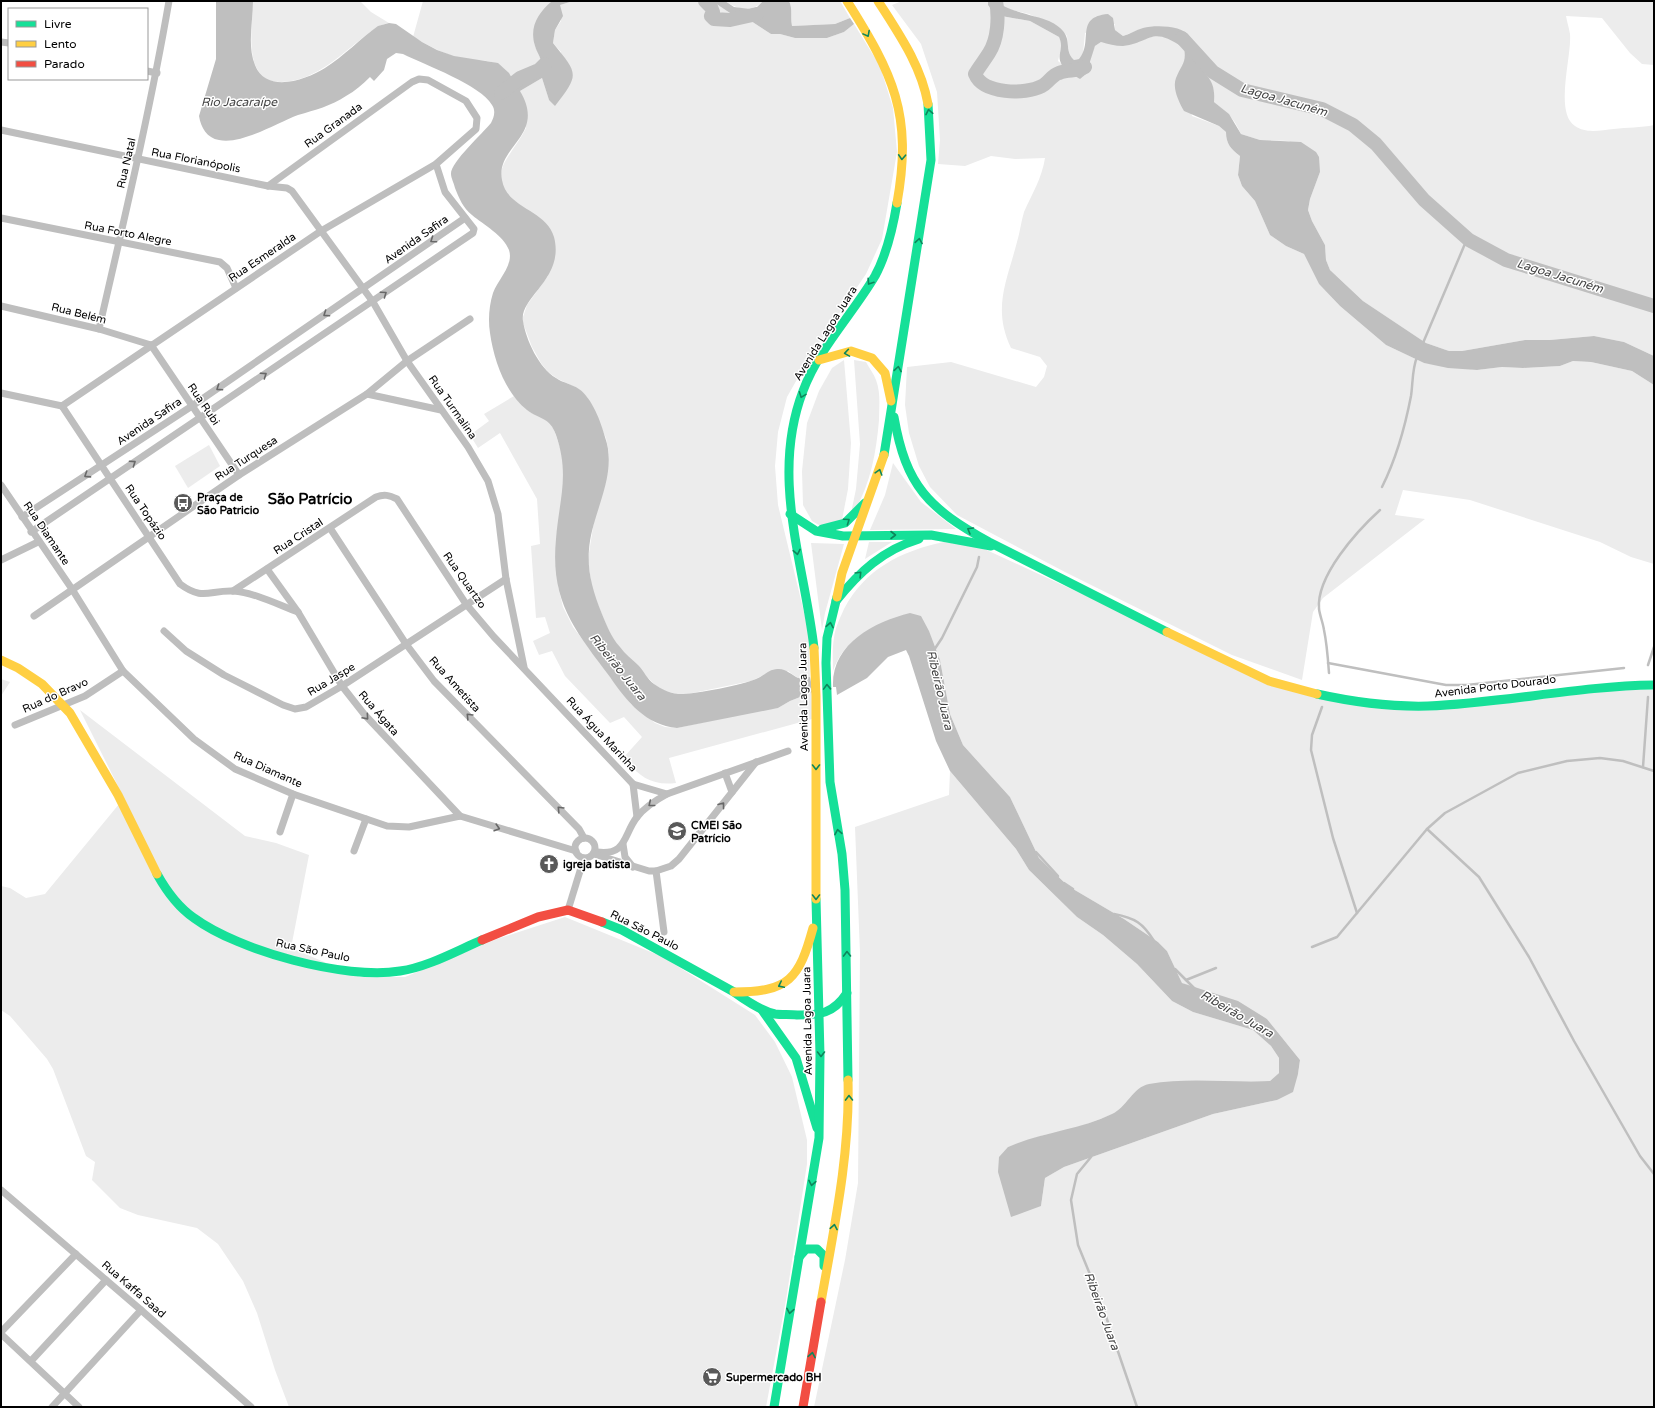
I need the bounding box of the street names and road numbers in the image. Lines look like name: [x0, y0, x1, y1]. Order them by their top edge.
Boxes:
street label: Rua Granada: [302, 100, 365, 151]
street label: Rua Natal: [114, 137, 139, 190]
street label: Rua Florianópolis: [150, 145, 242, 176]
street label: Avenida Safira: [382, 212, 451, 266]
street label: Rua Forto Alegre: [83, 219, 173, 248]
street label: Rua Esmeralda: [226, 230, 298, 285]
street label: Avenida Lagoa Juara: [791, 284, 860, 383]
street label: Rua Belém: [50, 300, 108, 327]
street label: Rua Turmalina: [426, 373, 479, 442]
street label: Rua Rubi: [185, 381, 222, 428]
street label: Avenida Safira: [114, 395, 184, 448]
street label: Rua Turquesa: [213, 433, 280, 483]
street label: Rua Topázio: [122, 482, 169, 543]
street label: Rua Diamante: [21, 499, 73, 568]
street label: Rua Cristal: [271, 516, 325, 557]
street label: Rua Quartzo: [440, 550, 489, 611]
street label: Avenida Lagoa Juara: [796, 642, 811, 752]
street label: Rua Ametista: [426, 654, 483, 715]
street label: Rua Jaspe: [305, 660, 357, 699]
street label: Avenida Porto Dourado: [1433, 673, 1557, 700]
street label: Rua do Bravo: [20, 675, 90, 716]
street label: Rua Ágata: [356, 688, 402, 738]
street label: Rua Água Marinha: [564, 694, 640, 774]
street label: Rua Diamante: [231, 749, 304, 790]
street label: Rua São Paulo: [608, 908, 682, 954]
street label: Rua São Paulo: [275, 936, 351, 965]
street label: Avenida Lagoa Juara: [800, 966, 815, 1076]
street label: Rua Kaffa Saad: [99, 1258, 168, 1321]

